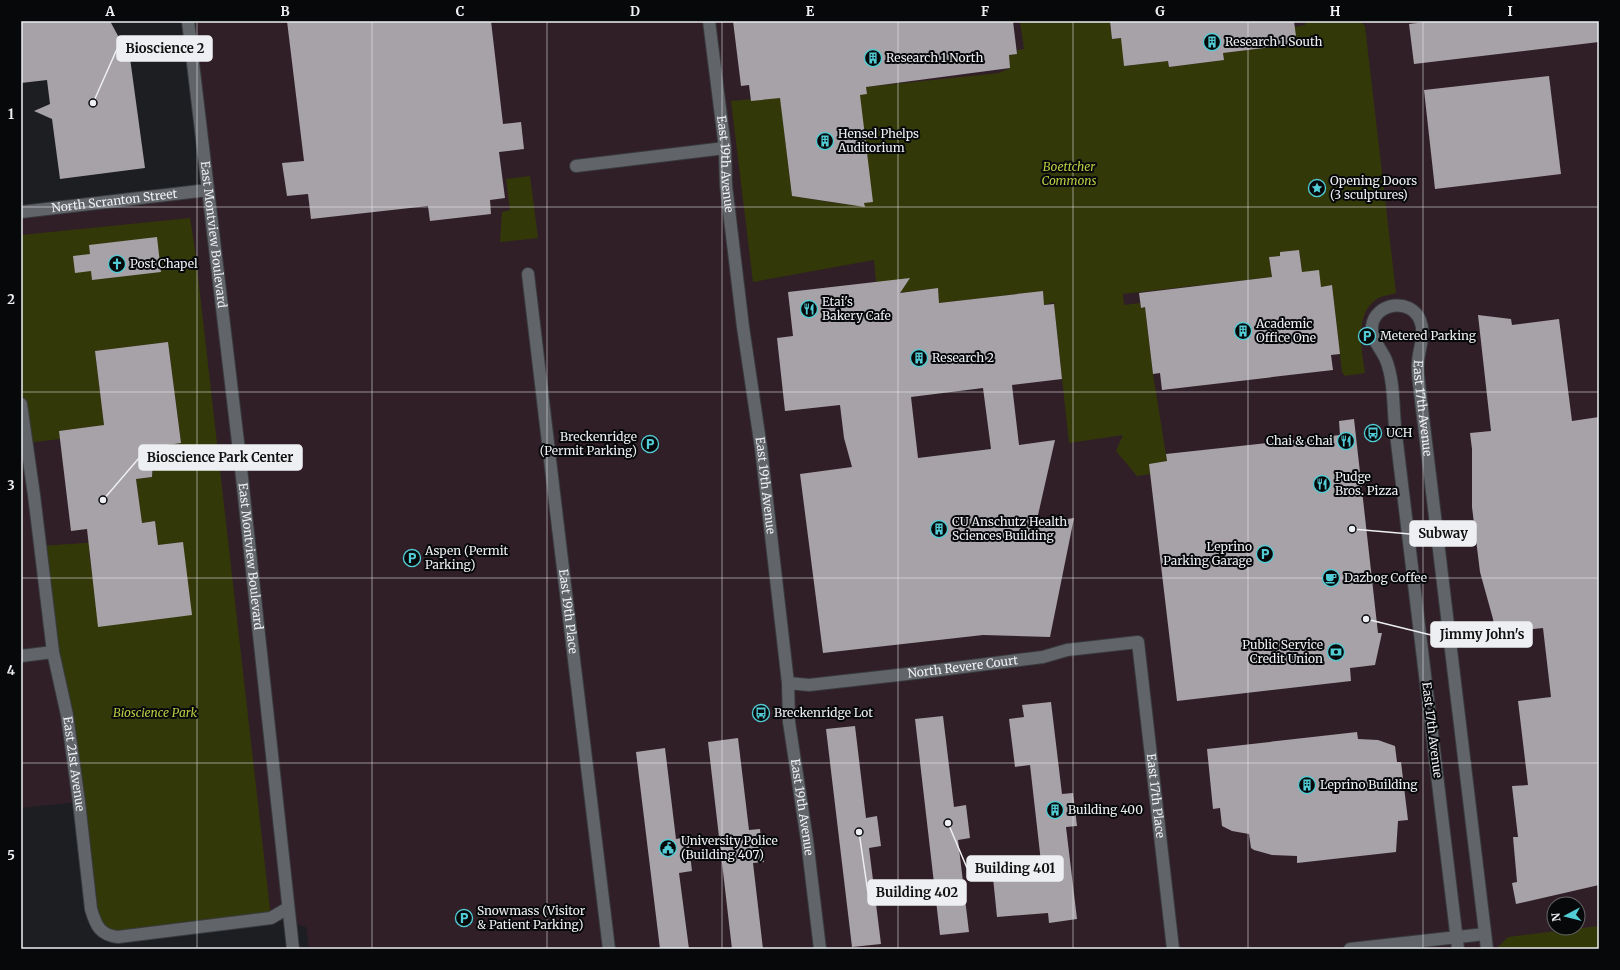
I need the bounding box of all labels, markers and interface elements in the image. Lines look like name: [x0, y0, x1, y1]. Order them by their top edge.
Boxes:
text: A: [104, 3, 115, 20]
text: B: [280, 3, 290, 20]
text: C: [456, 3, 465, 20]
text: D: [630, 3, 640, 20]
text: E: [806, 3, 815, 20]
text: F: [981, 3, 989, 20]
text: G: [1155, 3, 1165, 20]
text: H: [1330, 3, 1341, 20]
text: I: [1507, 3, 1513, 20]
building icon: Research 1 South: [1202, 32, 1222, 52]
place label: Research 1 South: [1225, 34, 1322, 49]
callout: Bioscience 2: [117, 36, 212, 61]
text: Bioscience 2: [125, 40, 205, 57]
building icon: Research 1 North: [863, 48, 883, 68]
place label: Research 1 North: [886, 50, 983, 65]
text: 1: [8, 106, 14, 123]
street label: East 19th Avenue: [714, 114, 737, 213]
place label: Hensel Phelps Auditorium: [837, 126, 919, 155]
building icon: Hensel Phelps Auditorium: [815, 131, 835, 151]
park label: Boettcher Commons: [1041, 159, 1097, 188]
street label: East Montview Boulevard: [198, 160, 230, 309]
place label: Opening Doors (3 sculptures): [1330, 173, 1417, 202]
place icon: Opening Doors (3 sculptures): [1307, 178, 1327, 198]
street label: North Scranton Street: [51, 186, 178, 215]
church icon: Post Chapel: [107, 254, 127, 274]
place label: Post Chapel: [130, 256, 198, 271]
text: 2: [7, 291, 15, 308]
place label: Etai's Bakery Cafe: [822, 294, 891, 323]
restaurant icon: Etai's Bakery Cafe: [799, 299, 819, 319]
place label: Academic Office One: [1255, 316, 1316, 345]
building icon: Academic Office One: [1233, 321, 1253, 341]
parking icon: Metered Parking: [1357, 326, 1377, 346]
place label: Metered Parking: [1380, 328, 1477, 343]
building icon: Research 2: [909, 348, 929, 368]
place label: Research 2: [932, 350, 994, 365]
street label: East 17th Avenue: [1411, 360, 1436, 457]
bus stop icon: UCH: [1363, 423, 1383, 443]
place label: UCH: [1386, 425, 1413, 440]
place label: Breckenridge (Permit Parking): [540, 429, 637, 458]
restaurant icon: Chai & Chai: [1336, 431, 1356, 451]
place label: Chai & Chai: [1266, 433, 1333, 448]
parking icon: Breckenridge (Permit Parking): [640, 434, 660, 454]
street label: East 19th Avenue: [752, 436, 779, 535]
callout: Bioscience Park Center: [139, 445, 302, 470]
text: Bioscience Park Center: [147, 449, 293, 466]
place label: Pudge Bros. Pizza: [1335, 469, 1399, 498]
restaurant icon: Pudge Bros. Pizza: [1312, 474, 1332, 494]
text: 3: [7, 477, 15, 494]
street label: East Montview Boulevard: [236, 482, 266, 631]
place label: CU Anschutz Health Sciences Building: [952, 514, 1067, 543]
building icon: CU Anschutz Health Sciences Building: [929, 519, 949, 539]
callout: Subway: [1410, 521, 1476, 546]
text: Subway: [1418, 525, 1468, 542]
place label: Leprino Parking Garage: [1163, 539, 1252, 568]
place label: Aspen (Permit Parking): [424, 543, 508, 572]
parking icon: Leprino Parking Garage: [1255, 544, 1275, 564]
parking icon: Aspen (Permit Parking): [402, 548, 422, 568]
street label: East 19th Place: [556, 568, 581, 655]
cafe icon: Dazbog Coffee: [1321, 568, 1341, 588]
place label: Dazbog Coffee: [1344, 570, 1427, 585]
callout: Jimmy John's: [1431, 622, 1532, 647]
text: Jimmy John's: [1439, 626, 1525, 643]
place label: Public Service Credit Union: [1242, 637, 1323, 666]
bank icon: Public Service Credit Union: [1326, 642, 1346, 662]
street label: North Revere Court: [907, 652, 1019, 681]
text: 4: [7, 662, 16, 679]
street label: East 17th Avenue: [1419, 681, 1446, 779]
bus stop icon: Breckenridge Lot: [751, 703, 771, 723]
park label: Bioscience Park: [113, 705, 197, 720]
place label: Breckenridge Lot: [774, 705, 873, 720]
street label: East 21st Avenue: [60, 715, 88, 812]
street label: East 17th Place: [1144, 753, 1168, 839]
street label: East 19th Avenue: [788, 758, 817, 856]
building icon: Leprino Building: [1297, 775, 1317, 795]
place label: Leprino Building: [1320, 777, 1418, 792]
building icon: Building 400: [1045, 800, 1065, 820]
place label: Building 400: [1068, 802, 1143, 817]
place label: University Police (Building 407): [681, 833, 778, 862]
public building icon: University Police (Building 407): [658, 838, 678, 858]
text: 5: [7, 847, 15, 864]
callout: Building 401: [967, 856, 1063, 881]
text: Building 401: [975, 860, 1055, 877]
callout: Building 402: [868, 880, 966, 905]
text: Building 402: [876, 884, 958, 901]
north arrow: [1546, 896, 1586, 936]
place label: Snowmass (Visitor & Patient Parking): [477, 903, 586, 932]
parking icon: Snowmass (Visitor & Patient Parking): [454, 908, 474, 928]
text: N: [1549, 912, 1564, 922]

